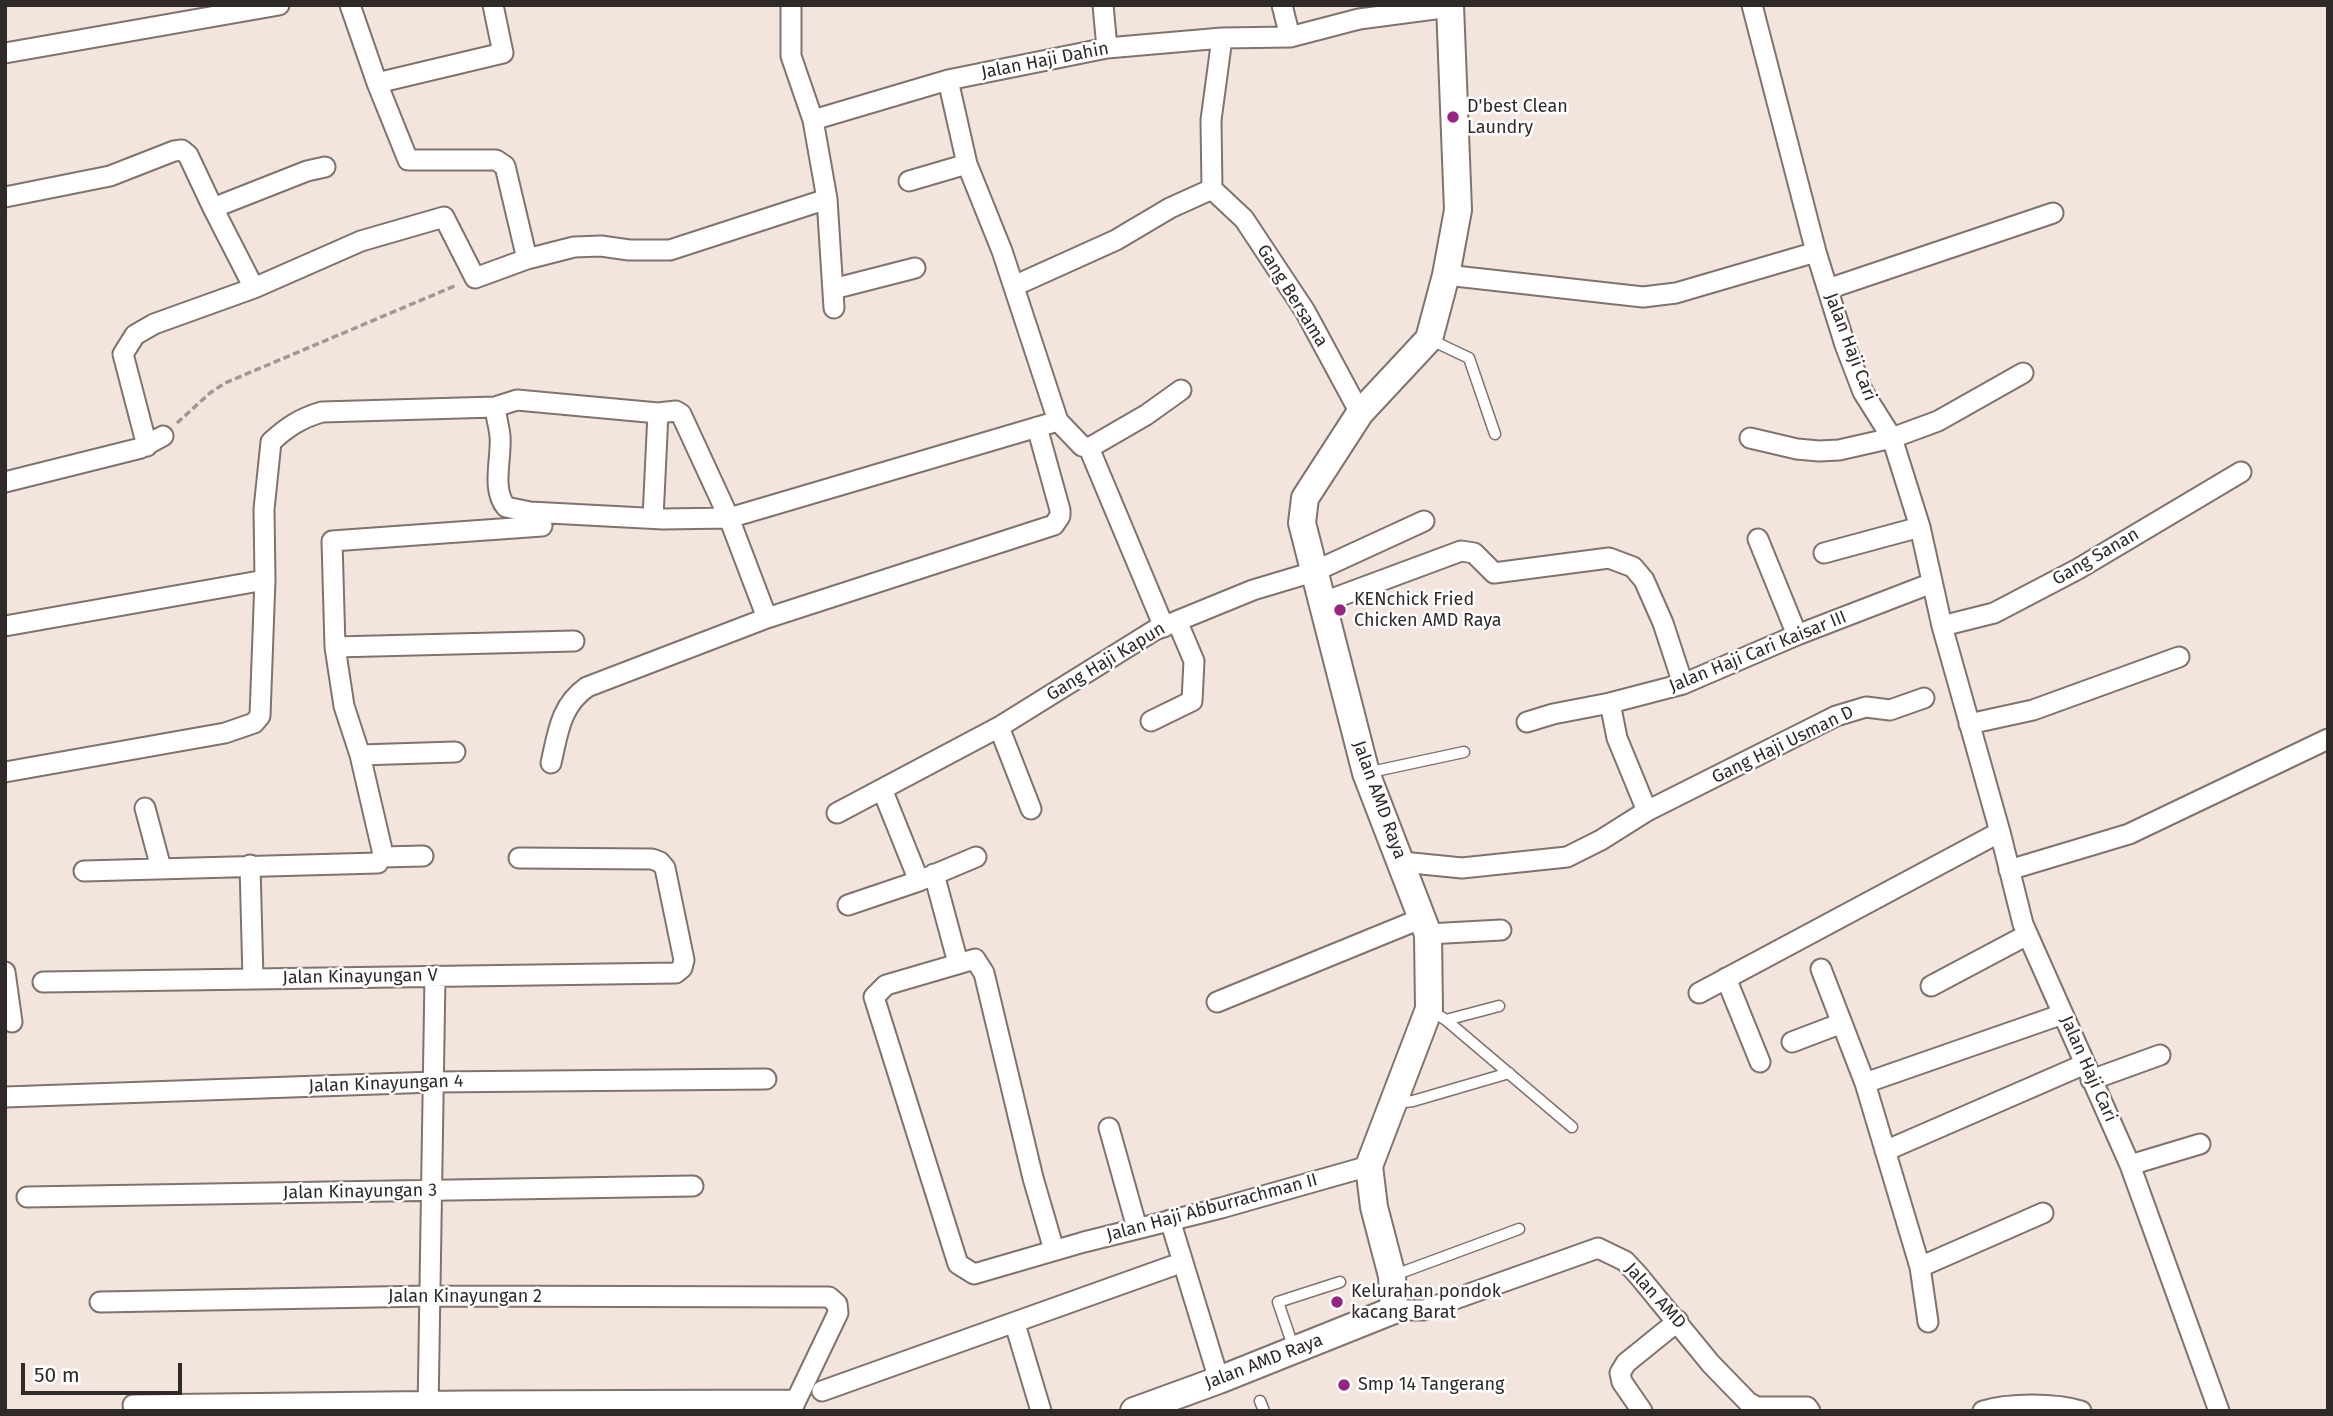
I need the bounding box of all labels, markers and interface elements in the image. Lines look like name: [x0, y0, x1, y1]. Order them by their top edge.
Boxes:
street label: Jalan Haji Dahin: [979, 38, 1111, 84]
place label: D'best Clean Laundry: [1467, 96, 1568, 138]
marker: D'best Clean Laundry: [1445, 109, 1461, 125]
street label: Gang Bersama: [1252, 241, 1332, 351]
street label: Jalan Haji Cari: [1820, 290, 1880, 404]
street label: Gang Sanan: [2049, 524, 2143, 590]
place label: KENchick Fried Chicken AMD Raya: [1354, 589, 1502, 632]
marker: KENchick Fried Chicken AMD Raya: [1332, 602, 1348, 618]
street label: Jalan Haji Cari Kaisar III: [1666, 606, 1850, 698]
street label: Gang Haji Kapun: [1043, 618, 1169, 706]
street label: Gang Haji Usman D: [1709, 701, 1857, 789]
street label: Jalan AMD Raya: [1348, 738, 1410, 862]
street label: Jalan Kinayungan V: [282, 965, 438, 989]
street label: Jalan Haji Cari: [2055, 1013, 2121, 1125]
street label: Jalan Kinayungan 4: [308, 1071, 464, 1097]
street label: Jalan Haji Abburrachman II: [1104, 1169, 1320, 1247]
street label: Jalan Kinayungan 3: [283, 1180, 437, 1204]
street label: Jalan AMD: [1620, 1259, 1690, 1333]
place label: Kelurahan pondok kacang Barat: [1351, 1281, 1501, 1324]
street label: Jalan Kinayungan 2: [388, 1286, 542, 1308]
marker: Kelurahan pondok kacang Barat: [1329, 1294, 1345, 1310]
street label: Jalan AMD Raya: [1202, 1330, 1326, 1394]
scale bar: [24, 1350, 186, 1394]
text: 50 m: [34, 1362, 80, 1388]
place label: Smp 14 Tangerang: [1358, 1374, 1504, 1396]
marker: Smp 14 Tangerang: [1336, 1377, 1352, 1393]

